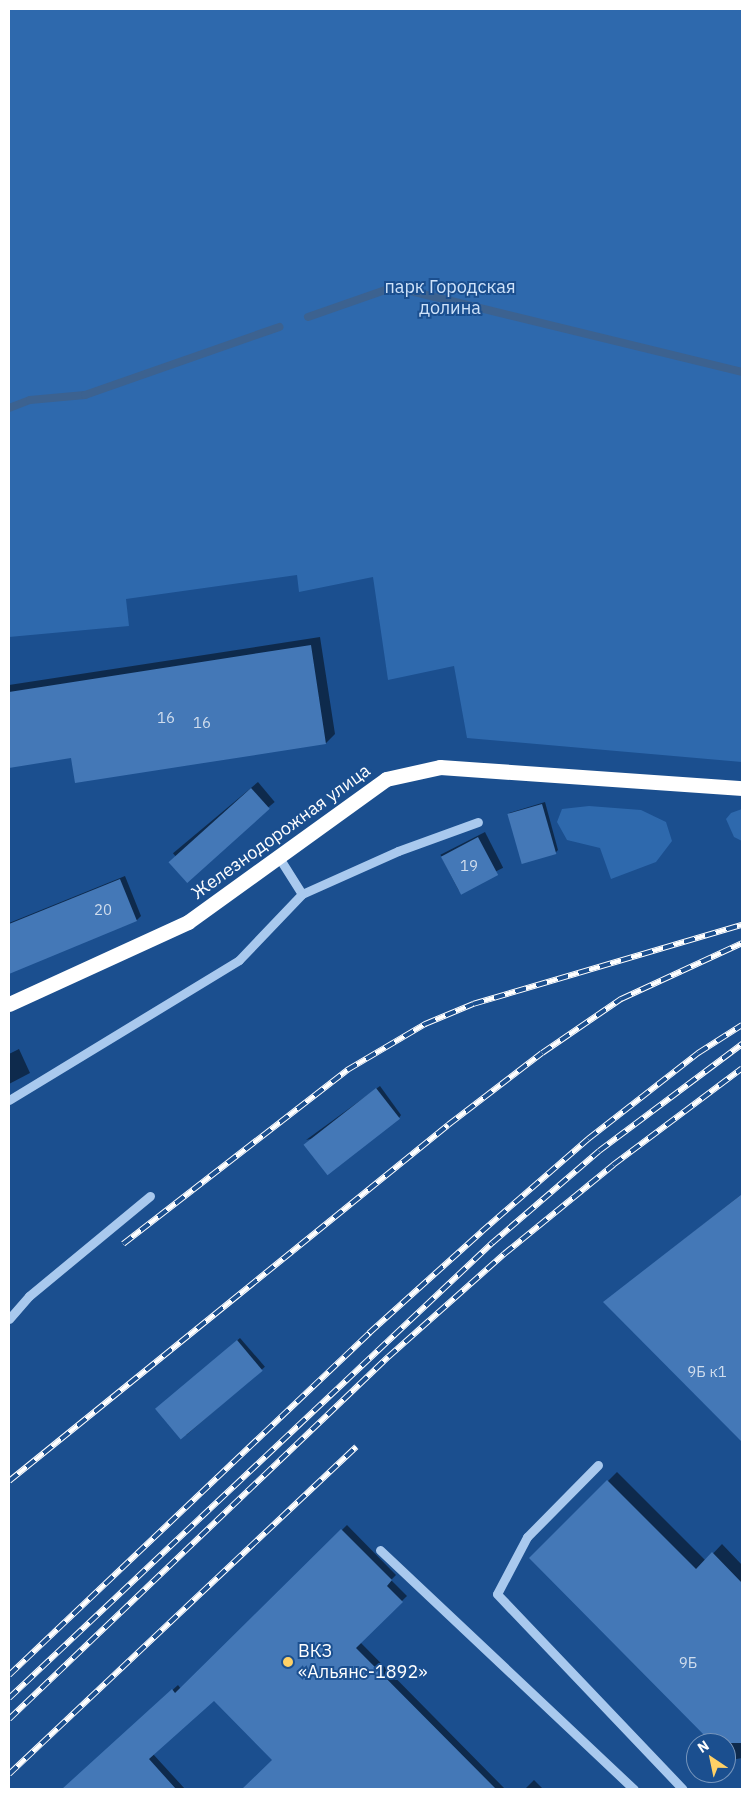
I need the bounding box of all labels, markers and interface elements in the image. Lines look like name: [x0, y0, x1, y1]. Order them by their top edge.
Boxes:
park label: парк Городская долина: [384, 277, 516, 320]
house number: 16: [157, 709, 175, 727]
house number: 16: [193, 714, 211, 732]
street label: Железнодорожная улица: [187, 760, 375, 904]
house number: 19: [460, 857, 478, 875]
house number: 20: [94, 901, 112, 919]
house number: 9Б к1: [687, 1363, 727, 1381]
place label: ВКЗ «Альянс-1892»: [298, 1641, 427, 1684]
house number: 9Б: [679, 1654, 697, 1672]
marker: ВКЗ «Альянс-1892»: [282, 1656, 294, 1668]
north arrow: [686, 1733, 736, 1783]
text: N: [694, 1736, 712, 1757]

